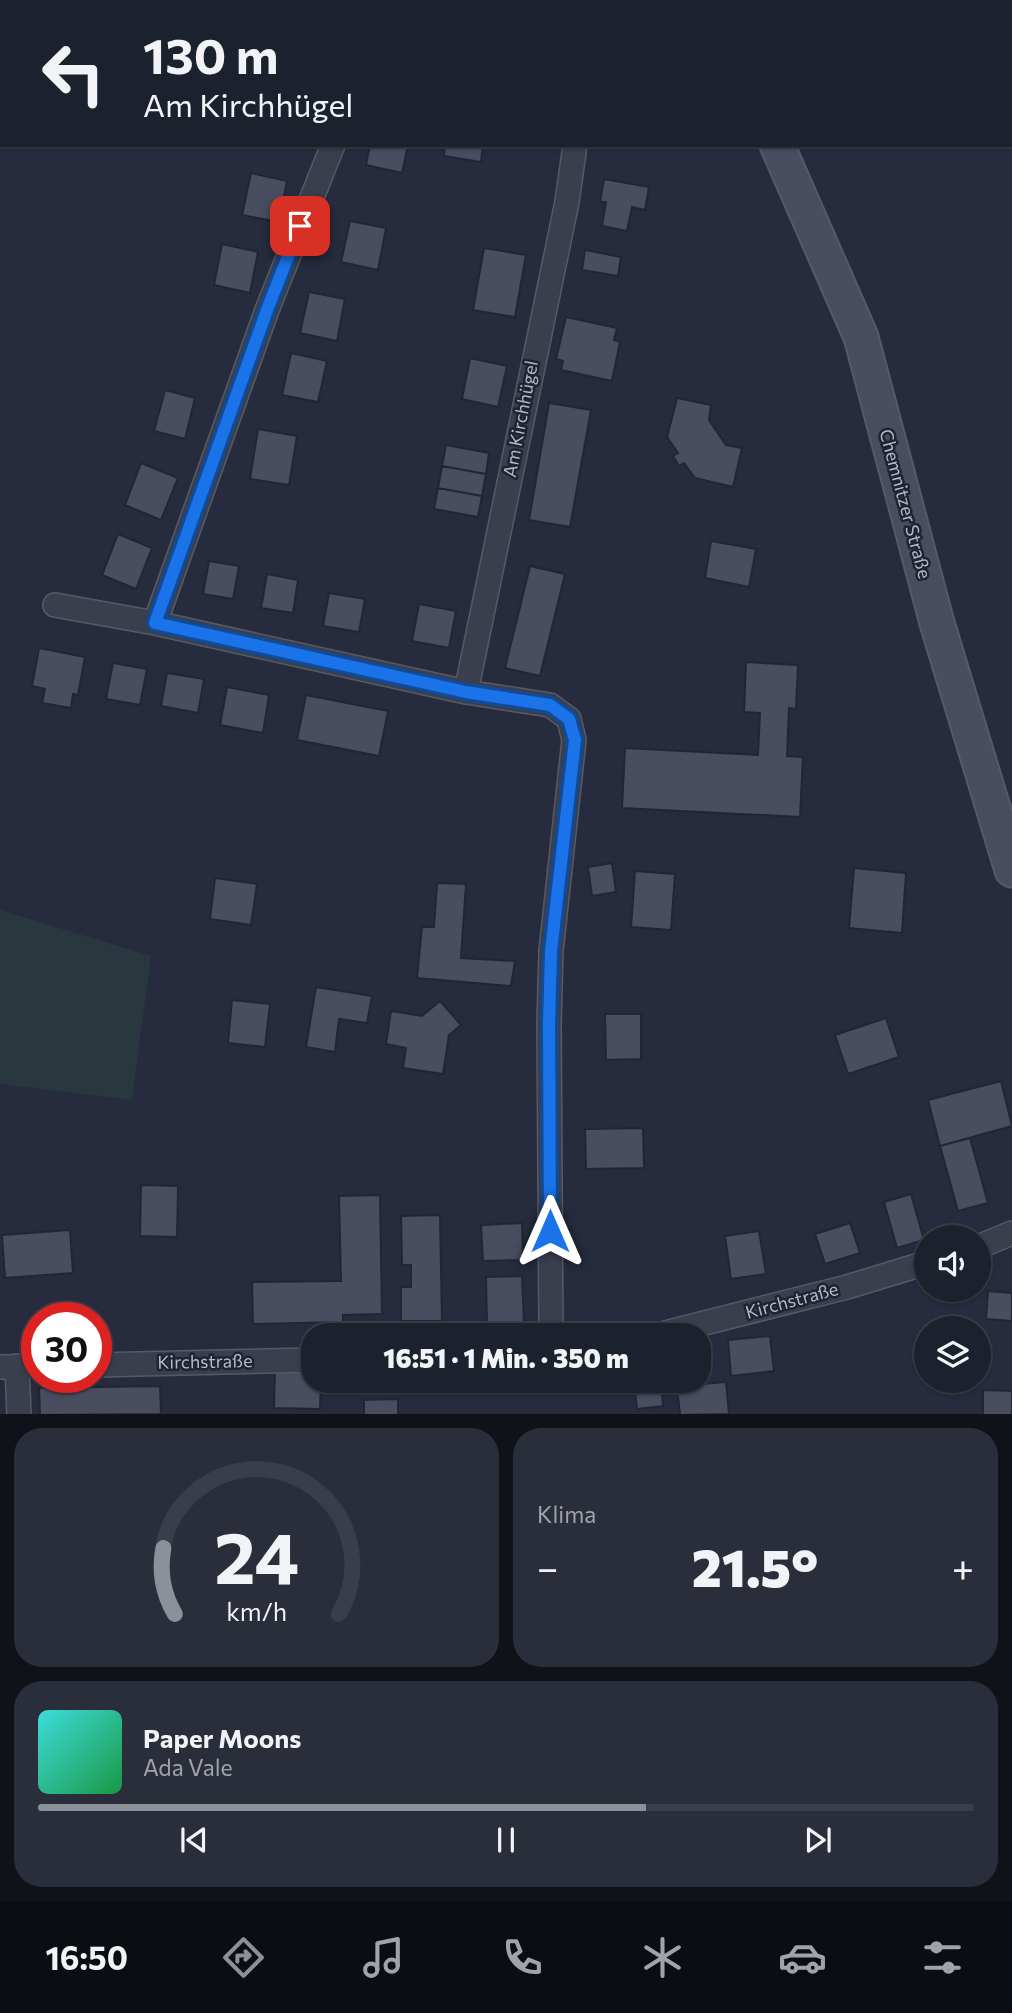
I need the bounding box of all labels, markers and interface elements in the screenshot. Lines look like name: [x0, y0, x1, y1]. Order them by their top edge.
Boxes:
text: 130 m: [143, 24, 278, 84]
icon: left: [28, 28, 119, 119]
text: Am Kirchhügel: [143, 84, 353, 124]
pin: [270, 196, 330, 256]
icon: arrive: [281, 207, 319, 245]
street label: Am Kirchhügel: [498, 359, 542, 479]
street label: Chemnitzer Straße: [875, 427, 936, 581]
position arrow: [513, 1194, 587, 1268]
map controls: [914, 1225, 991, 1393]
button: sound: [914, 1225, 991, 1302]
street label: Kirchstraße: [743, 1277, 841, 1323]
speed limit sign: 30: [21, 1302, 112, 1393]
button: layers: [914, 1316, 991, 1393]
text: 16:51 · 1 Min. · 350 m: [383, 1342, 629, 1373]
street label: Kirchstraße: [157, 1349, 253, 1373]
text: Klima: [537, 1500, 596, 1528]
text: 24: [214, 1510, 299, 1599]
text: 21.5°: [692, 1534, 818, 1598]
text: −: [537, 1543, 559, 1590]
text: +: [952, 1543, 974, 1590]
text: km/h: [226, 1595, 287, 1625]
text: Paper Moons: [143, 1722, 301, 1753]
text: Ada Vale: [143, 1753, 233, 1781]
icon: previous: [175, 1821, 213, 1859]
icon: pause: [487, 1821, 525, 1859]
icon: next: [799, 1821, 837, 1859]
icon: directions: [219, 1933, 268, 1982]
icon: music: [359, 1933, 408, 1982]
icon: phone: [498, 1933, 547, 1982]
icon: climate: [638, 1933, 687, 1982]
icon: car: [778, 1933, 827, 1982]
icon: filters: [918, 1933, 967, 1982]
text: 16:50: [45, 1937, 128, 1977]

